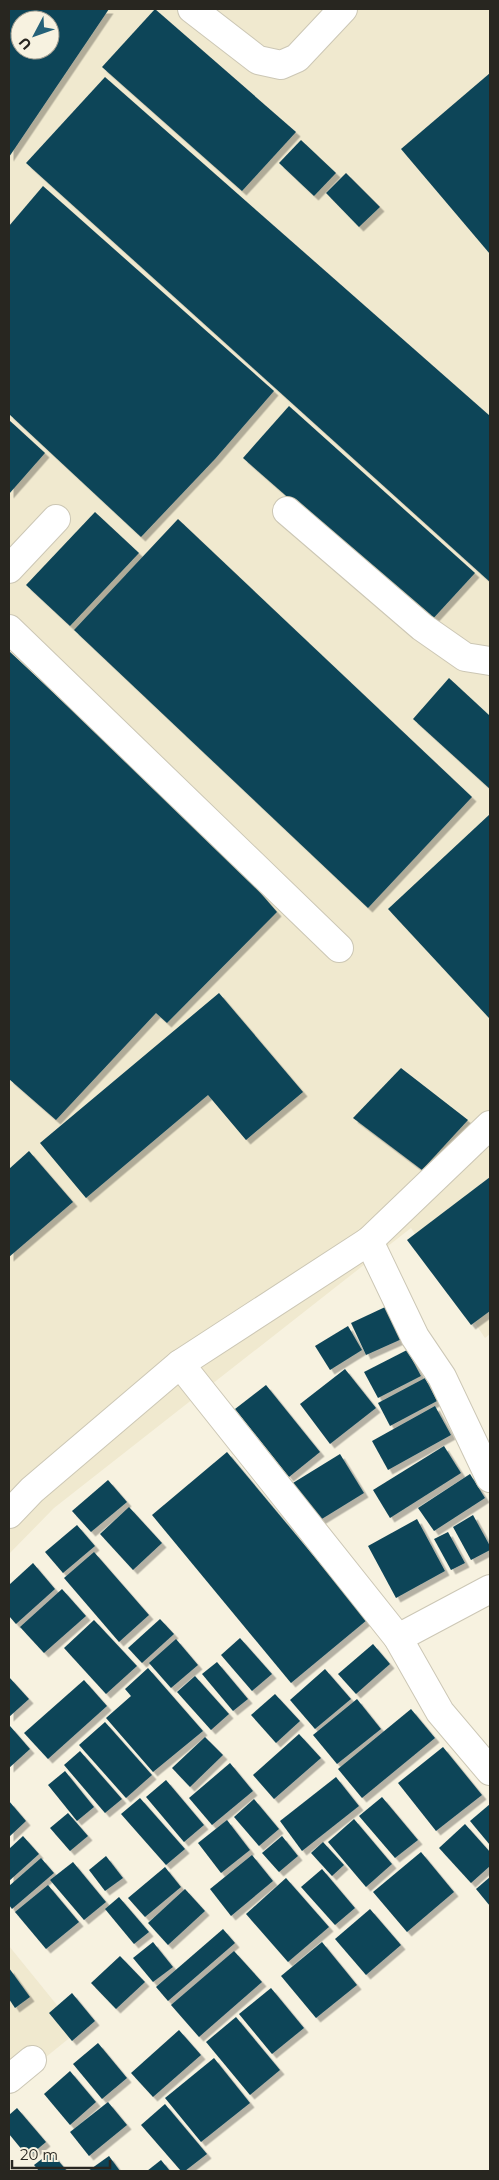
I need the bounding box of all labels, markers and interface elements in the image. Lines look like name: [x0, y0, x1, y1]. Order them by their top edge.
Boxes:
north arrow: [10, 10, 60, 60]
text: U: [15, 33, 36, 54]
scale bar: [12, 2138, 110, 2170]
text: 20 m: [20, 2145, 58, 2164]

